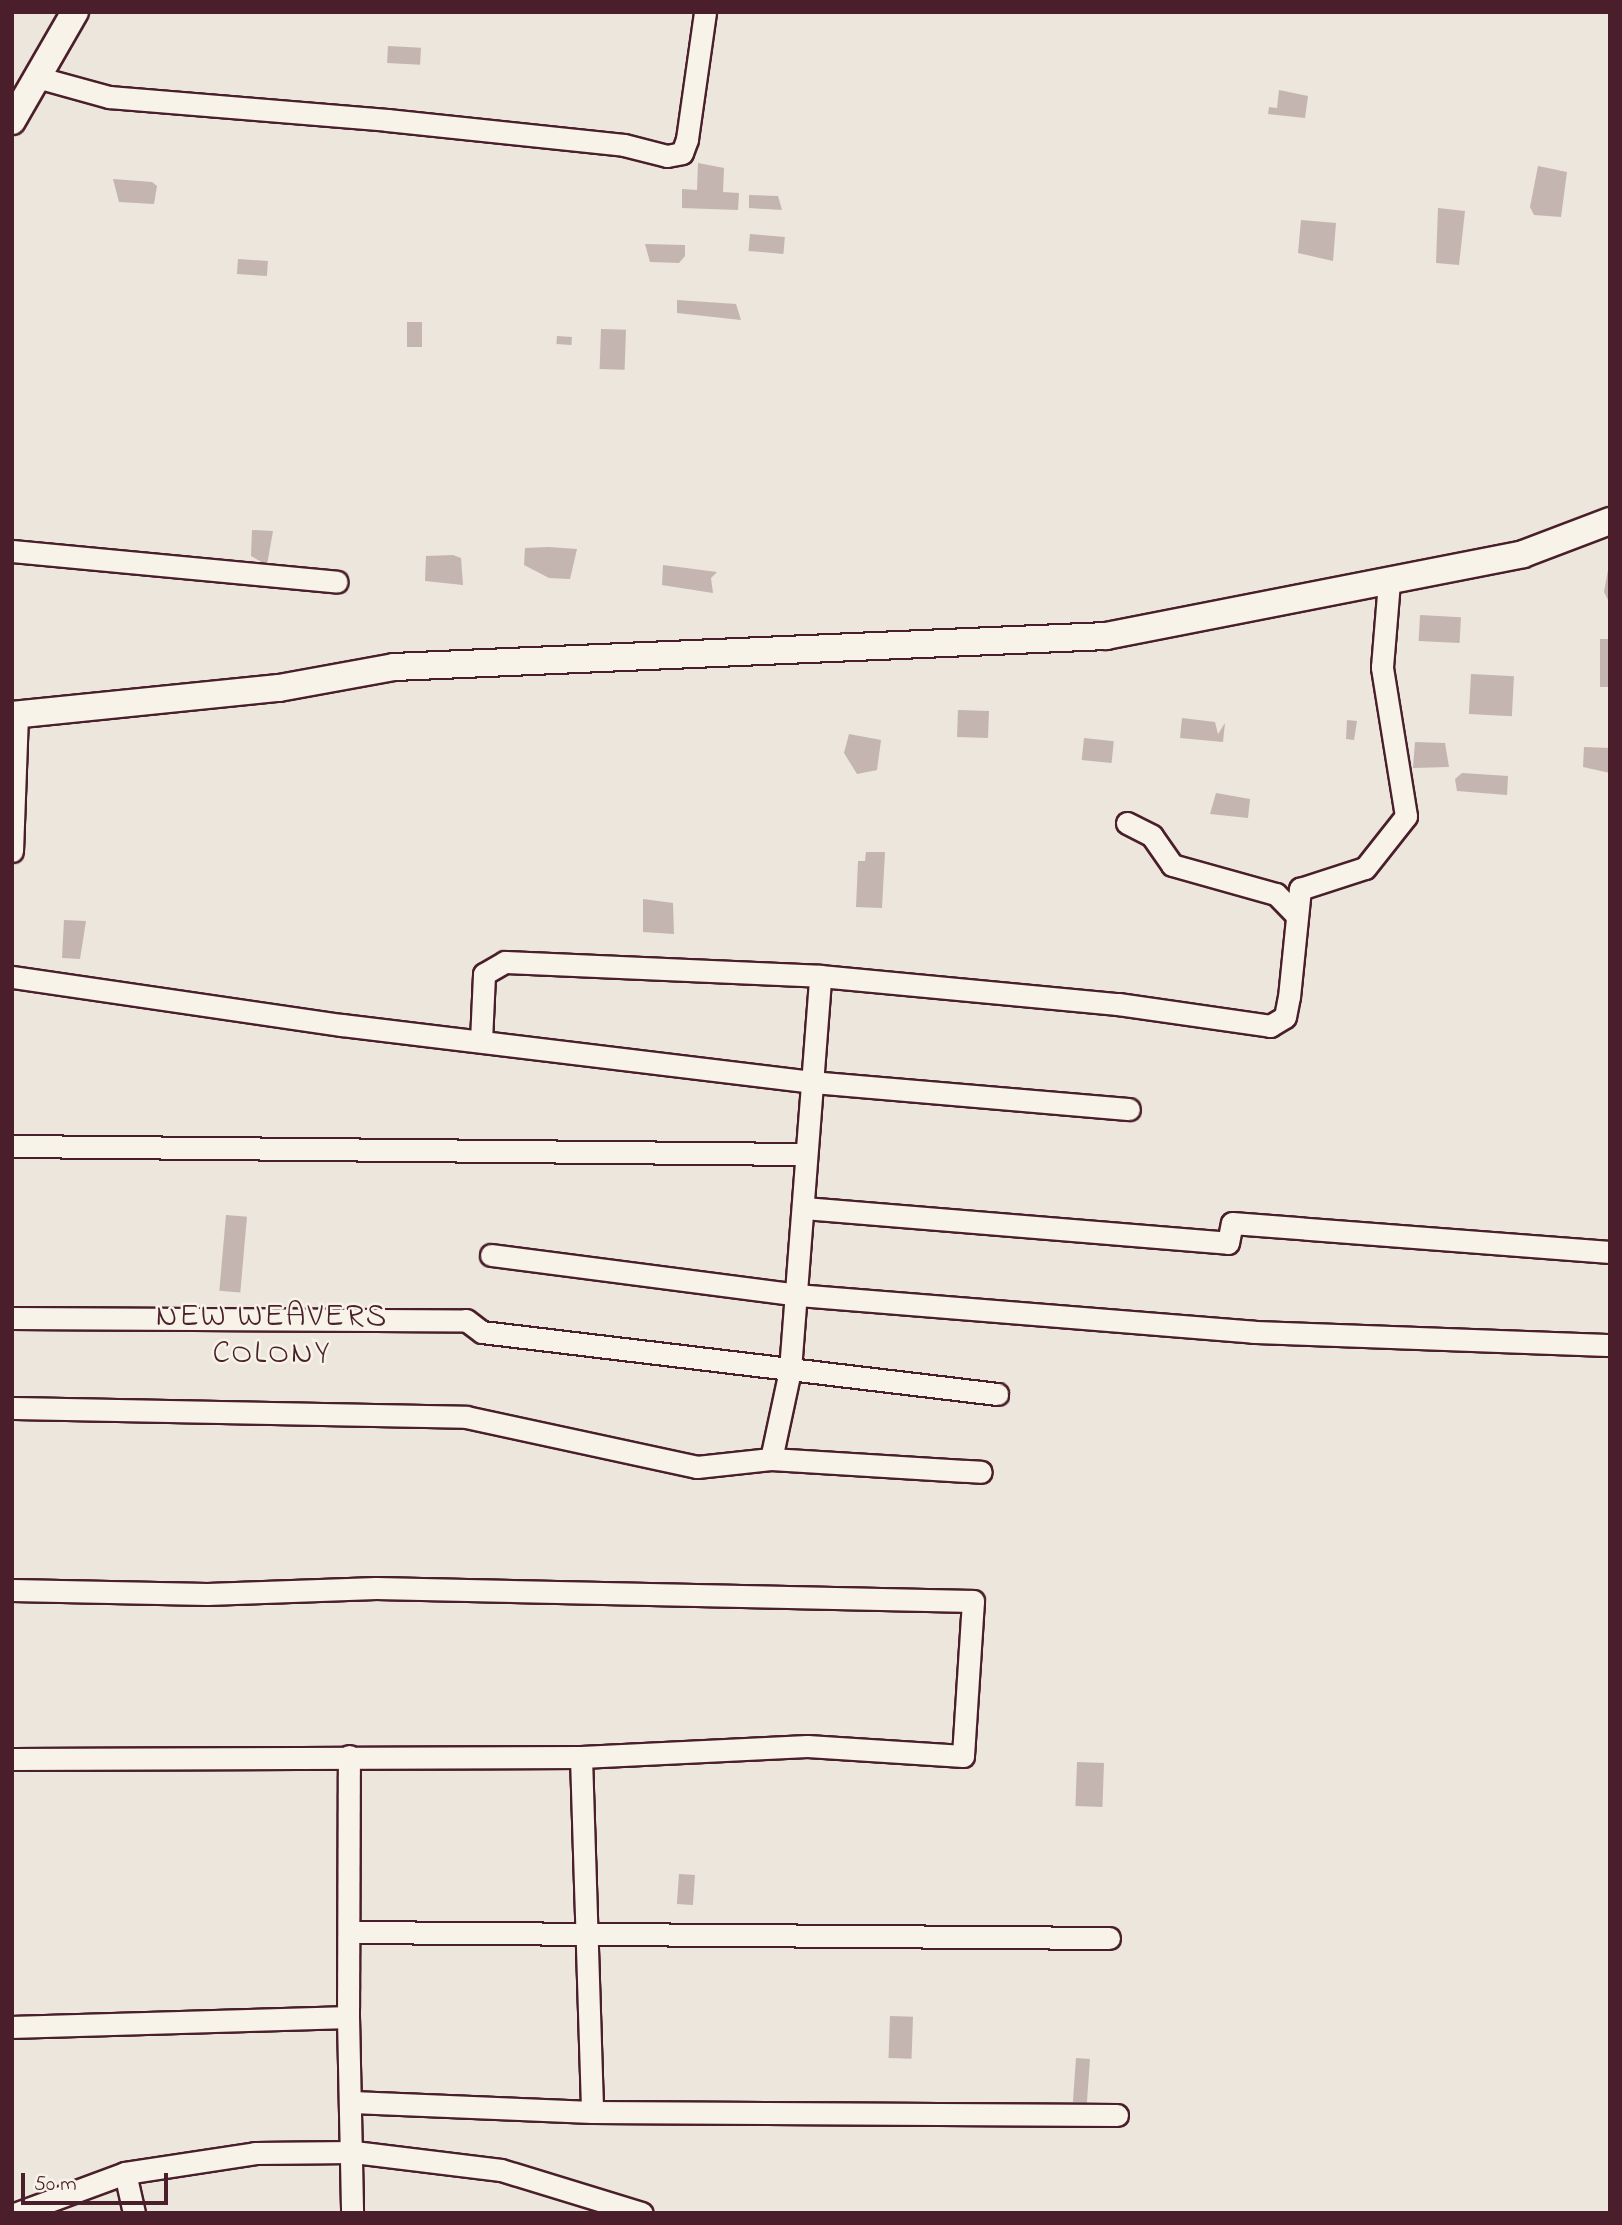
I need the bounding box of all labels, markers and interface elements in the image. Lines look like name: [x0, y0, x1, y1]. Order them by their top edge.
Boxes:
district label: NEW WEAVERS COLONY: [157, 1300, 387, 1375]
scale bar: [24, 2158, 172, 2202]
text: 50 m: [34, 2170, 77, 2200]

